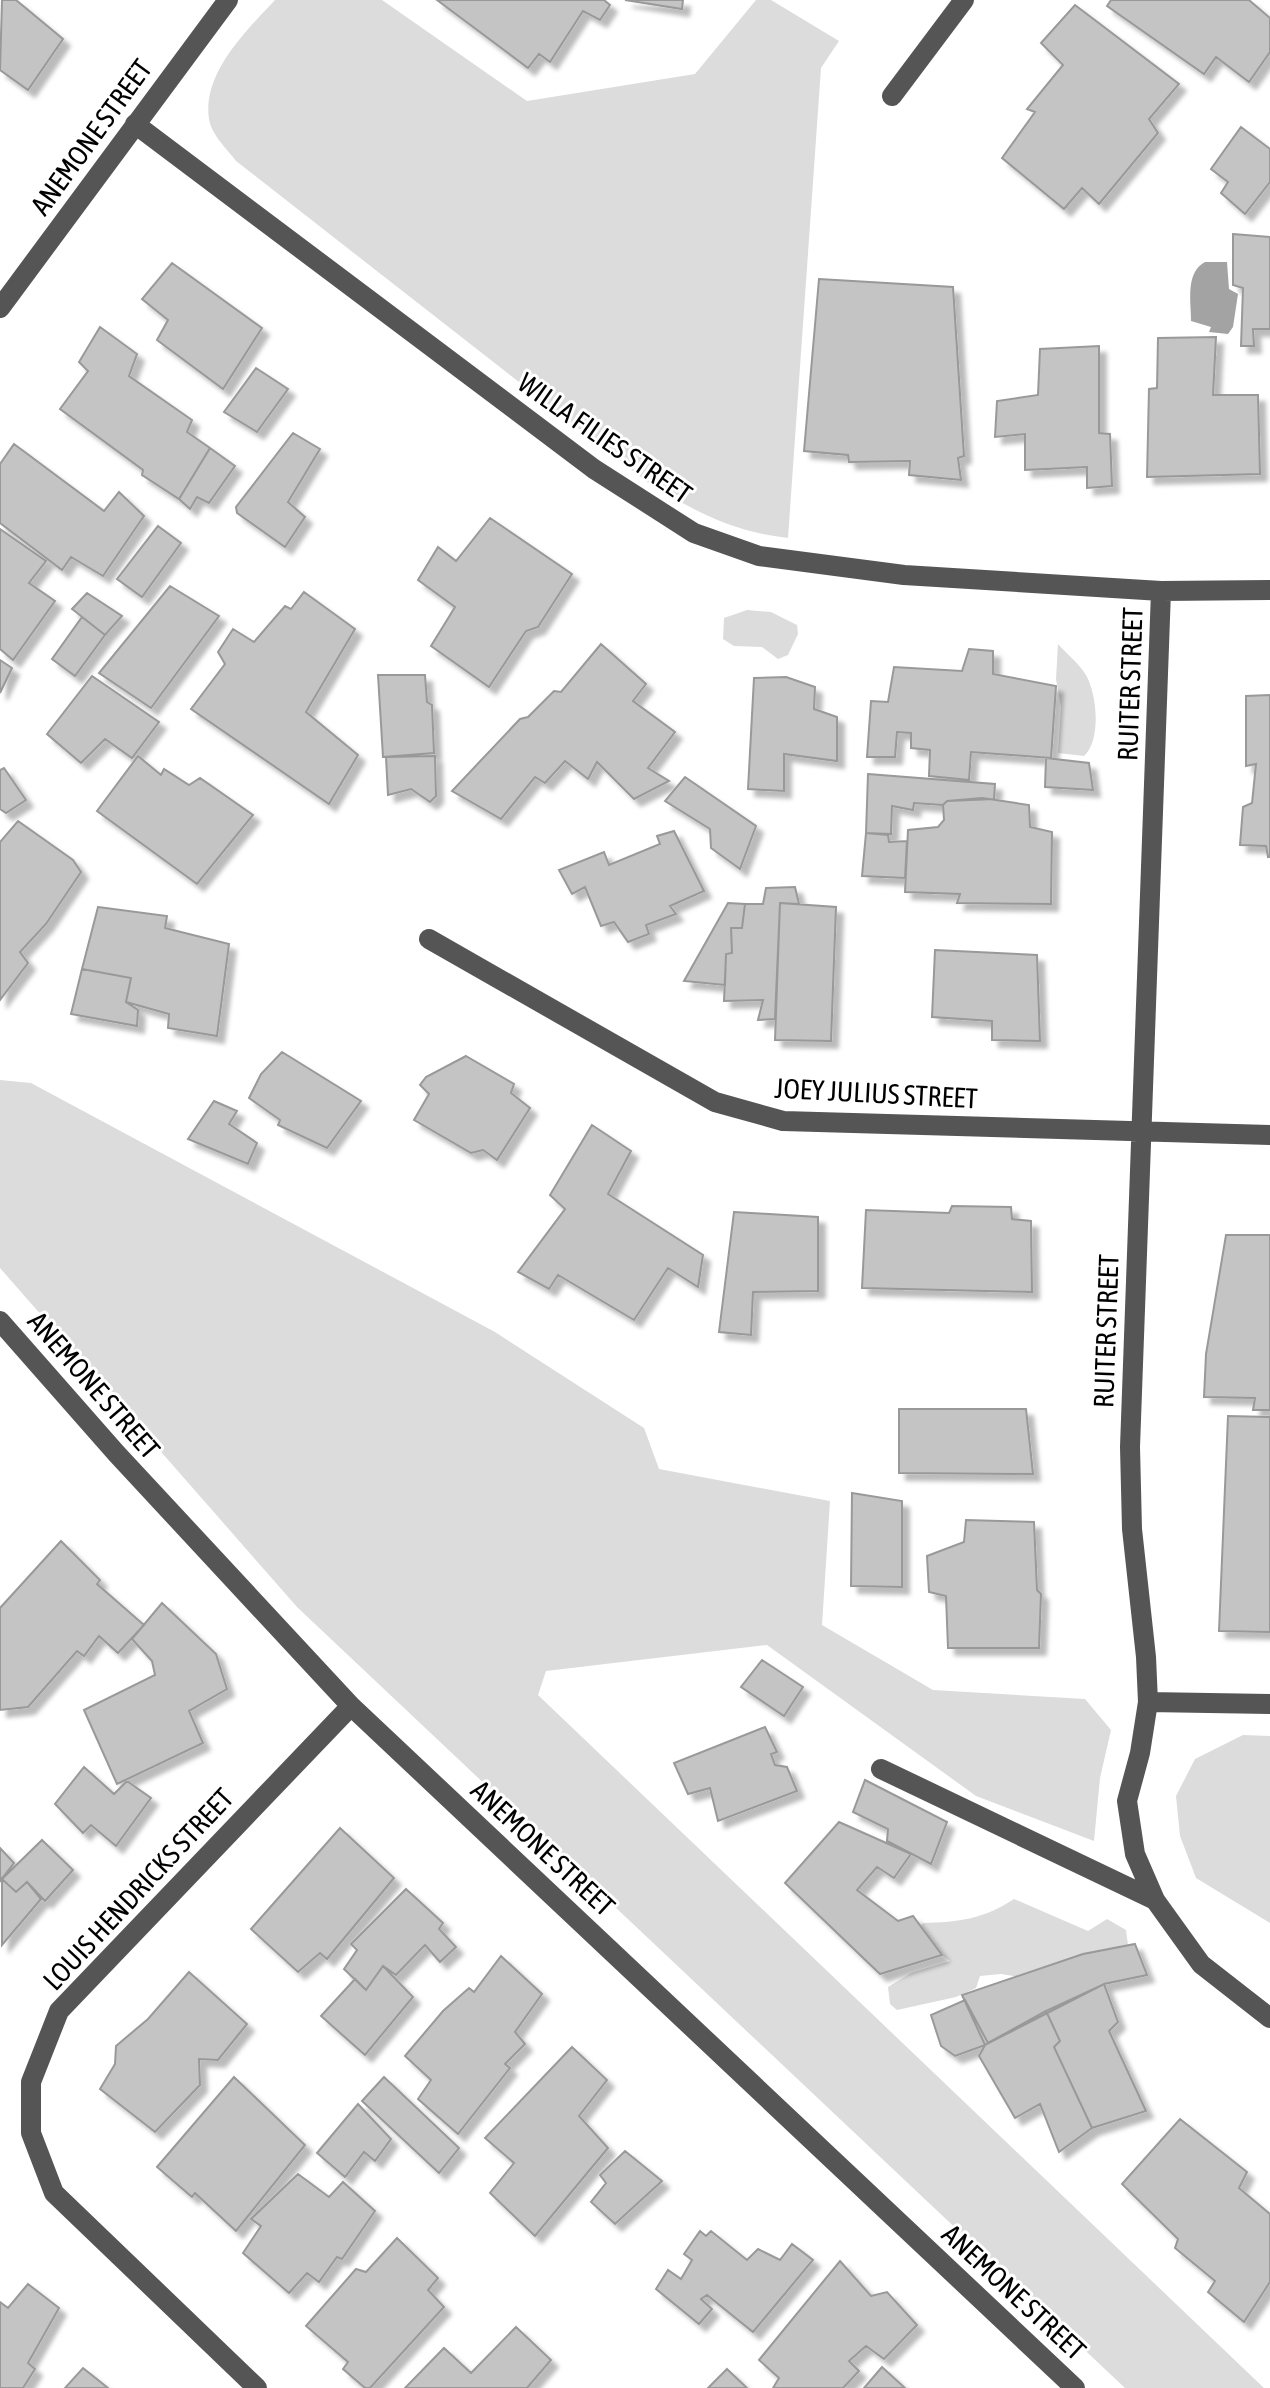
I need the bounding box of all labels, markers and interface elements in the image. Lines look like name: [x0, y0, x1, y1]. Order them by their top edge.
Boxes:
street label: ANEMONE STREET: [24, 53, 158, 221]
street label: WILLA FILIES STREET: [512, 366, 698, 510]
street label: RUITER STREET: [1111, 607, 1149, 761]
street label: JOEY JULIUS STREET: [774, 1072, 978, 1114]
street label: RUITER STREET: [1087, 1254, 1125, 1408]
street label: ANEMONE STREET: [22, 1305, 166, 1465]
street label: ANEMONE STREET: [465, 1774, 621, 1922]
street label: LOUIS HENDRICKS STREET: [36, 1782, 240, 1996]
street label: ANEMONE STREET: [936, 2218, 1092, 2366]

